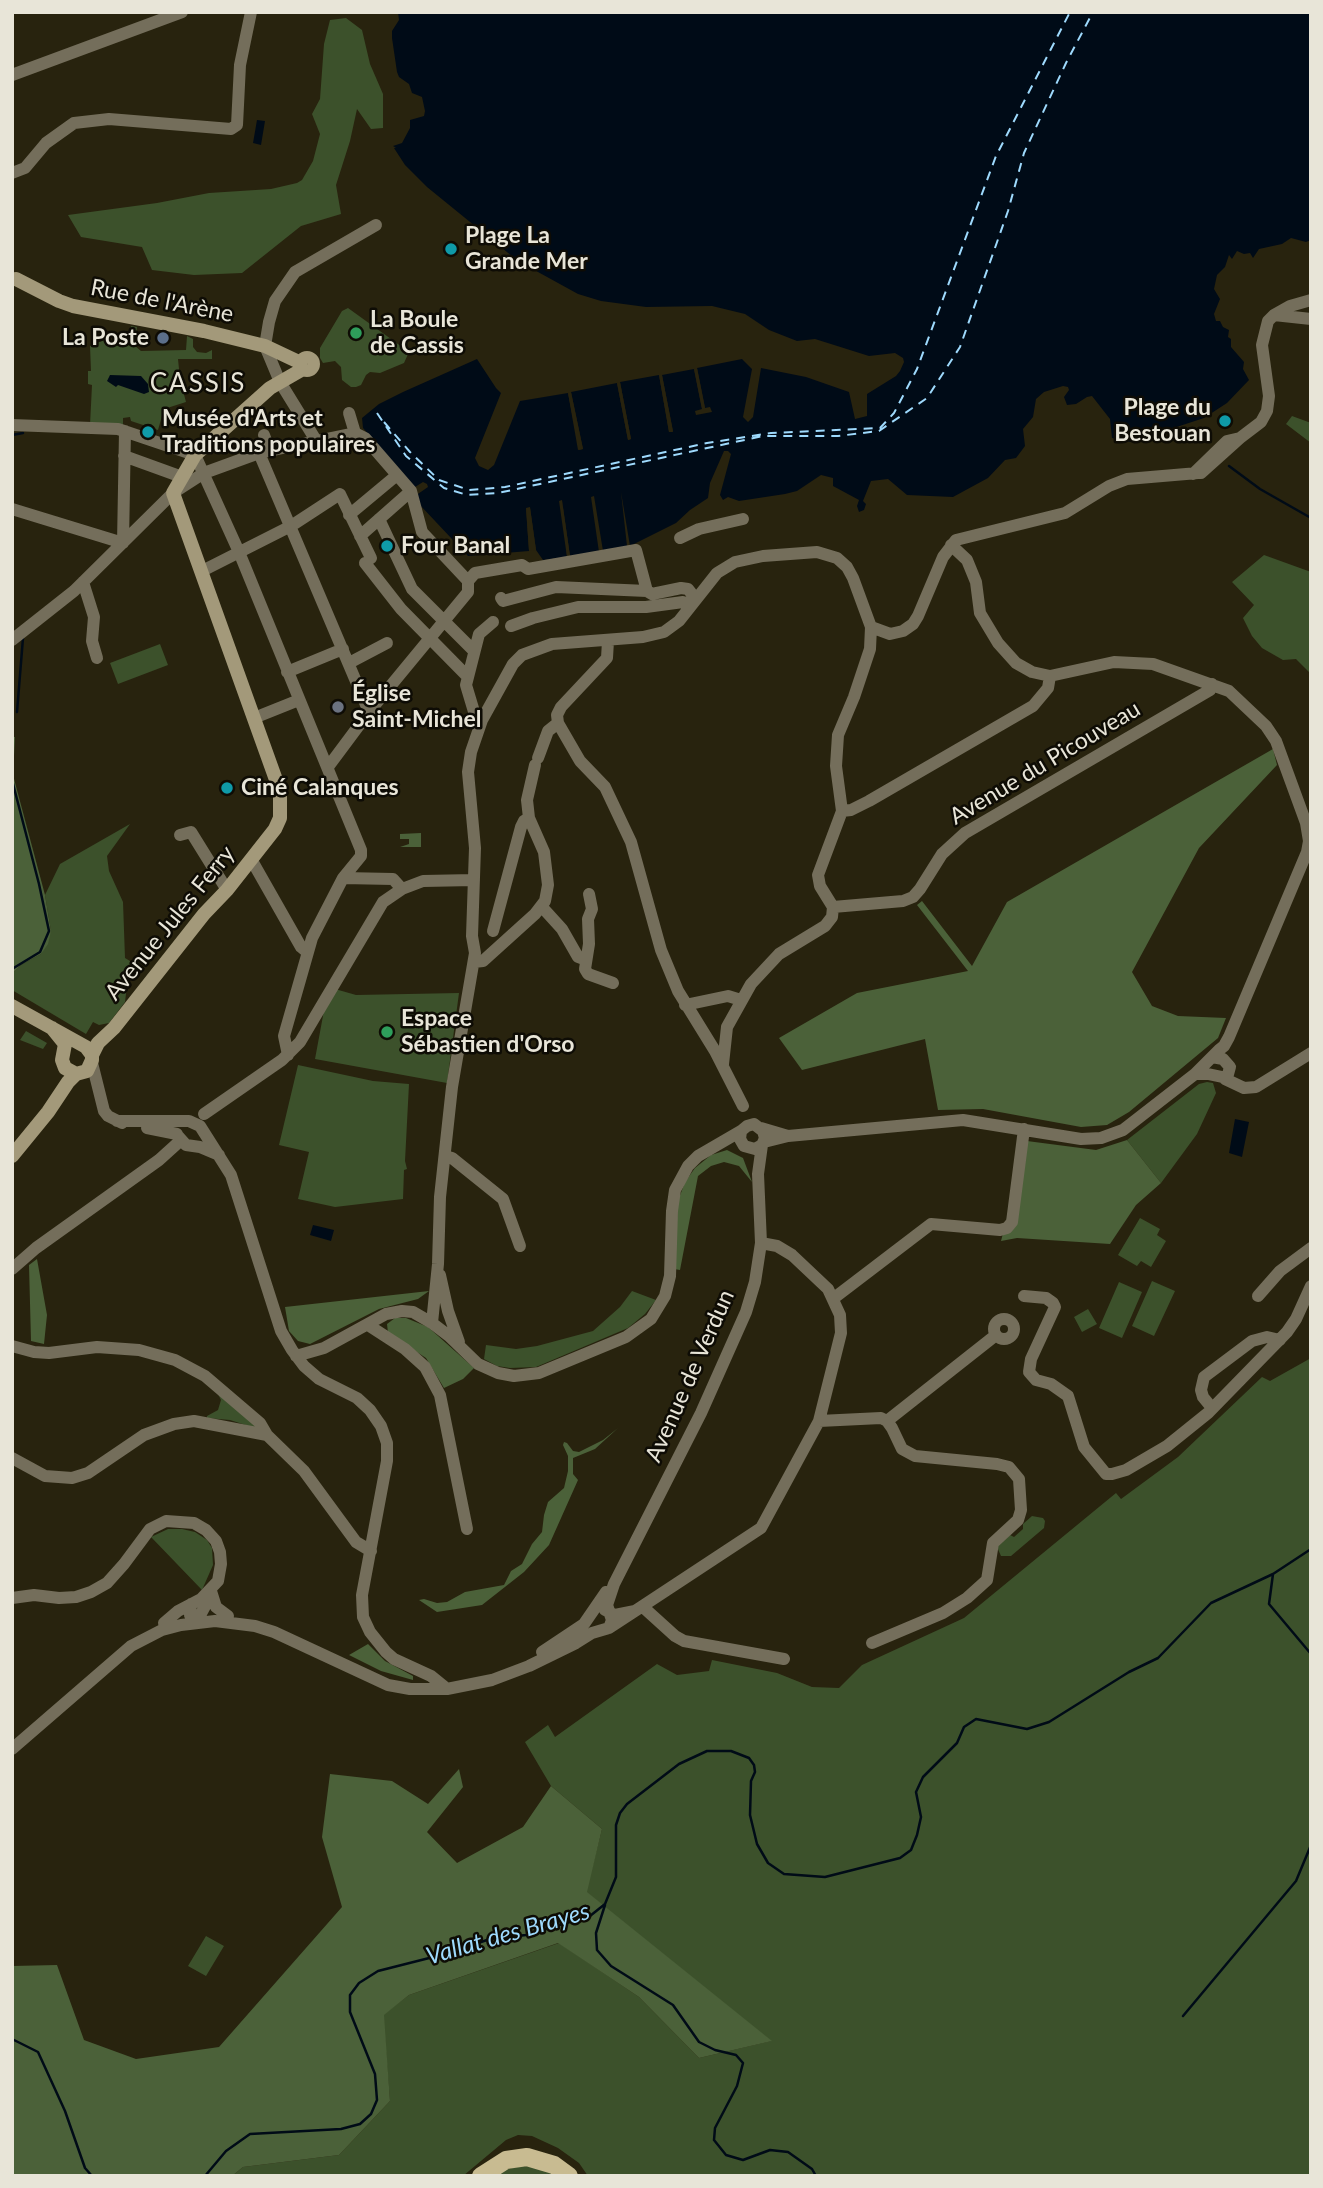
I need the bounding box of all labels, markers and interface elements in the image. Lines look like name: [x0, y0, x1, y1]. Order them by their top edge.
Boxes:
place label: Plage La Grande Mer: [465, 222, 588, 276]
marker: Plage La Grande Mer: [443, 241, 459, 257]
street label: Rue de l'Arène: [88, 274, 236, 328]
place label: La Boule de Cassis: [370, 306, 464, 360]
place label: La Poste: [62, 324, 149, 352]
marker: La Boule de Cassis: [348, 325, 364, 341]
marker: La Poste: [155, 330, 171, 346]
district label: CASSIS: [150, 368, 246, 400]
place label: Plage du Bestouan: [1114, 394, 1211, 448]
place label: Musée d'Arts et Traditions populaires: [162, 405, 375, 459]
marker: Plage du Bestouan: [1217, 413, 1233, 429]
marker: Musée d'Arts et Traditions populaires: [140, 424, 156, 440]
place label: Four Banal: [401, 532, 510, 560]
marker: Four Banal: [379, 538, 395, 554]
place label: Église Saint-Michel: [352, 680, 481, 734]
street label: Avenue du Picouveau: [945, 695, 1145, 831]
marker: Église Saint-Michel: [330, 699, 346, 715]
place label: Ciné Calanques: [241, 774, 399, 802]
marker: Ciné Calanques: [219, 780, 235, 796]
street label: Avenue Jules Ferry: [99, 840, 241, 1006]
place label: Espace Sébastien d'Orso: [401, 1005, 575, 1059]
marker: Espace Sébastien d'Orso: [379, 1024, 395, 1040]
street label: Avenue de Verdun: [640, 1286, 740, 1466]
water label: Vallat des Brayes: [423, 1897, 593, 1971]

